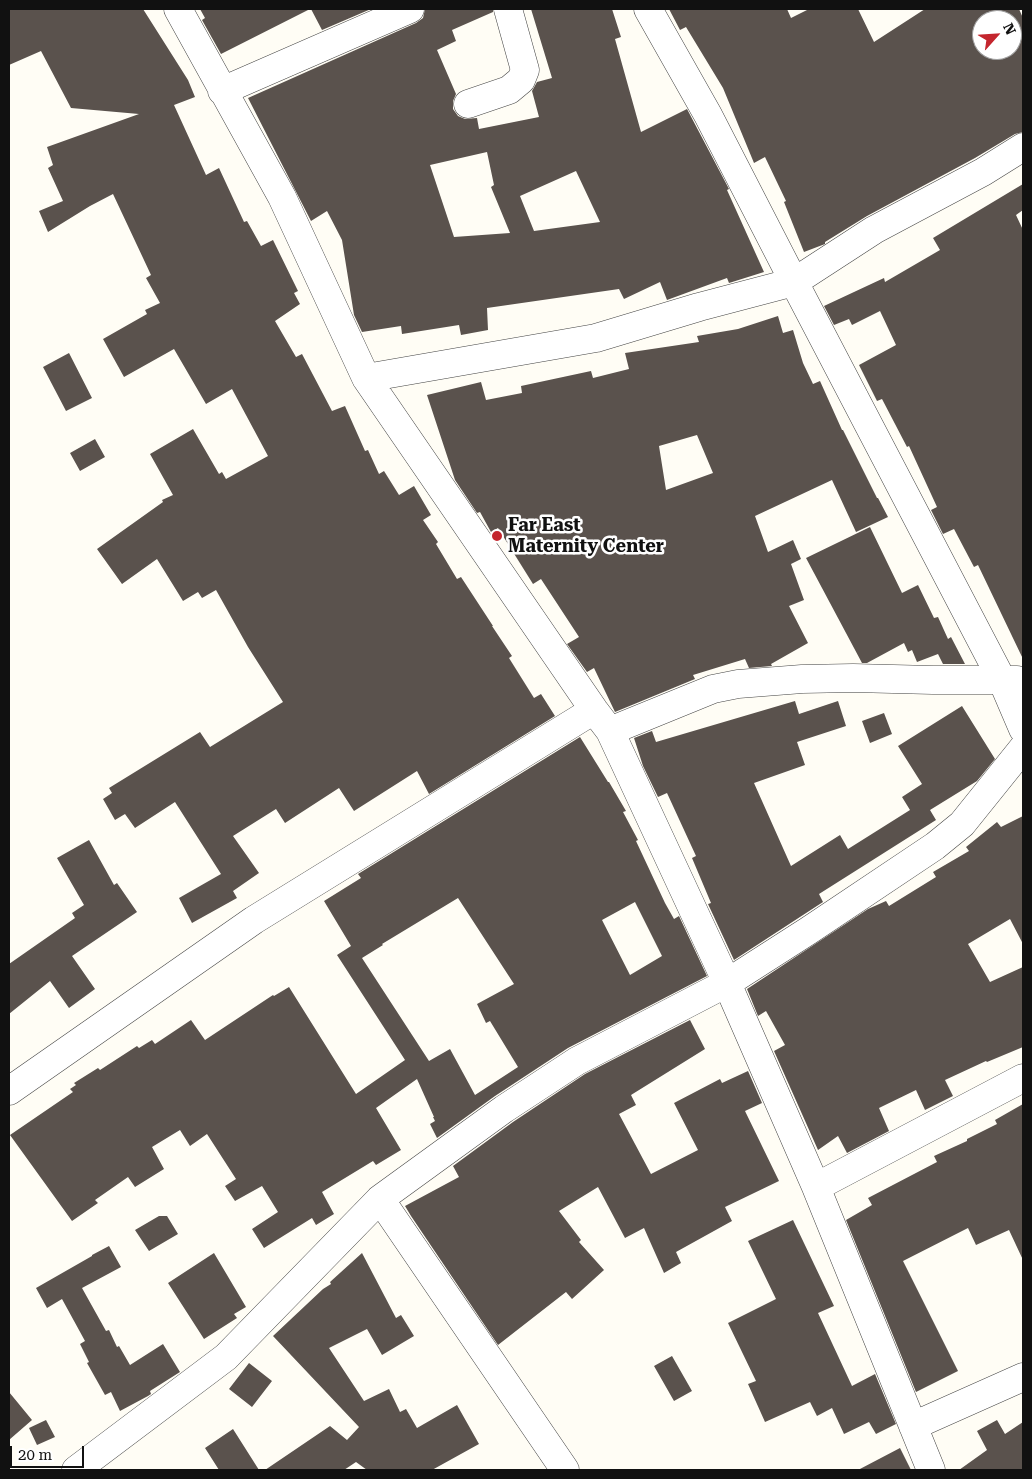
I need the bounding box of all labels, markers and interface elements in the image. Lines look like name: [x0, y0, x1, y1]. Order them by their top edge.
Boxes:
north arrow: [972, 10, 1022, 60]
text: N: [1000, 21, 1019, 37]
place label: Far East Maternity Center: [508, 515, 664, 558]
marker: Far East Maternity Center: [490, 529, 504, 543]
scale bar: [12, 1436, 86, 1468]
text: 20 m: [18, 1446, 52, 1464]

